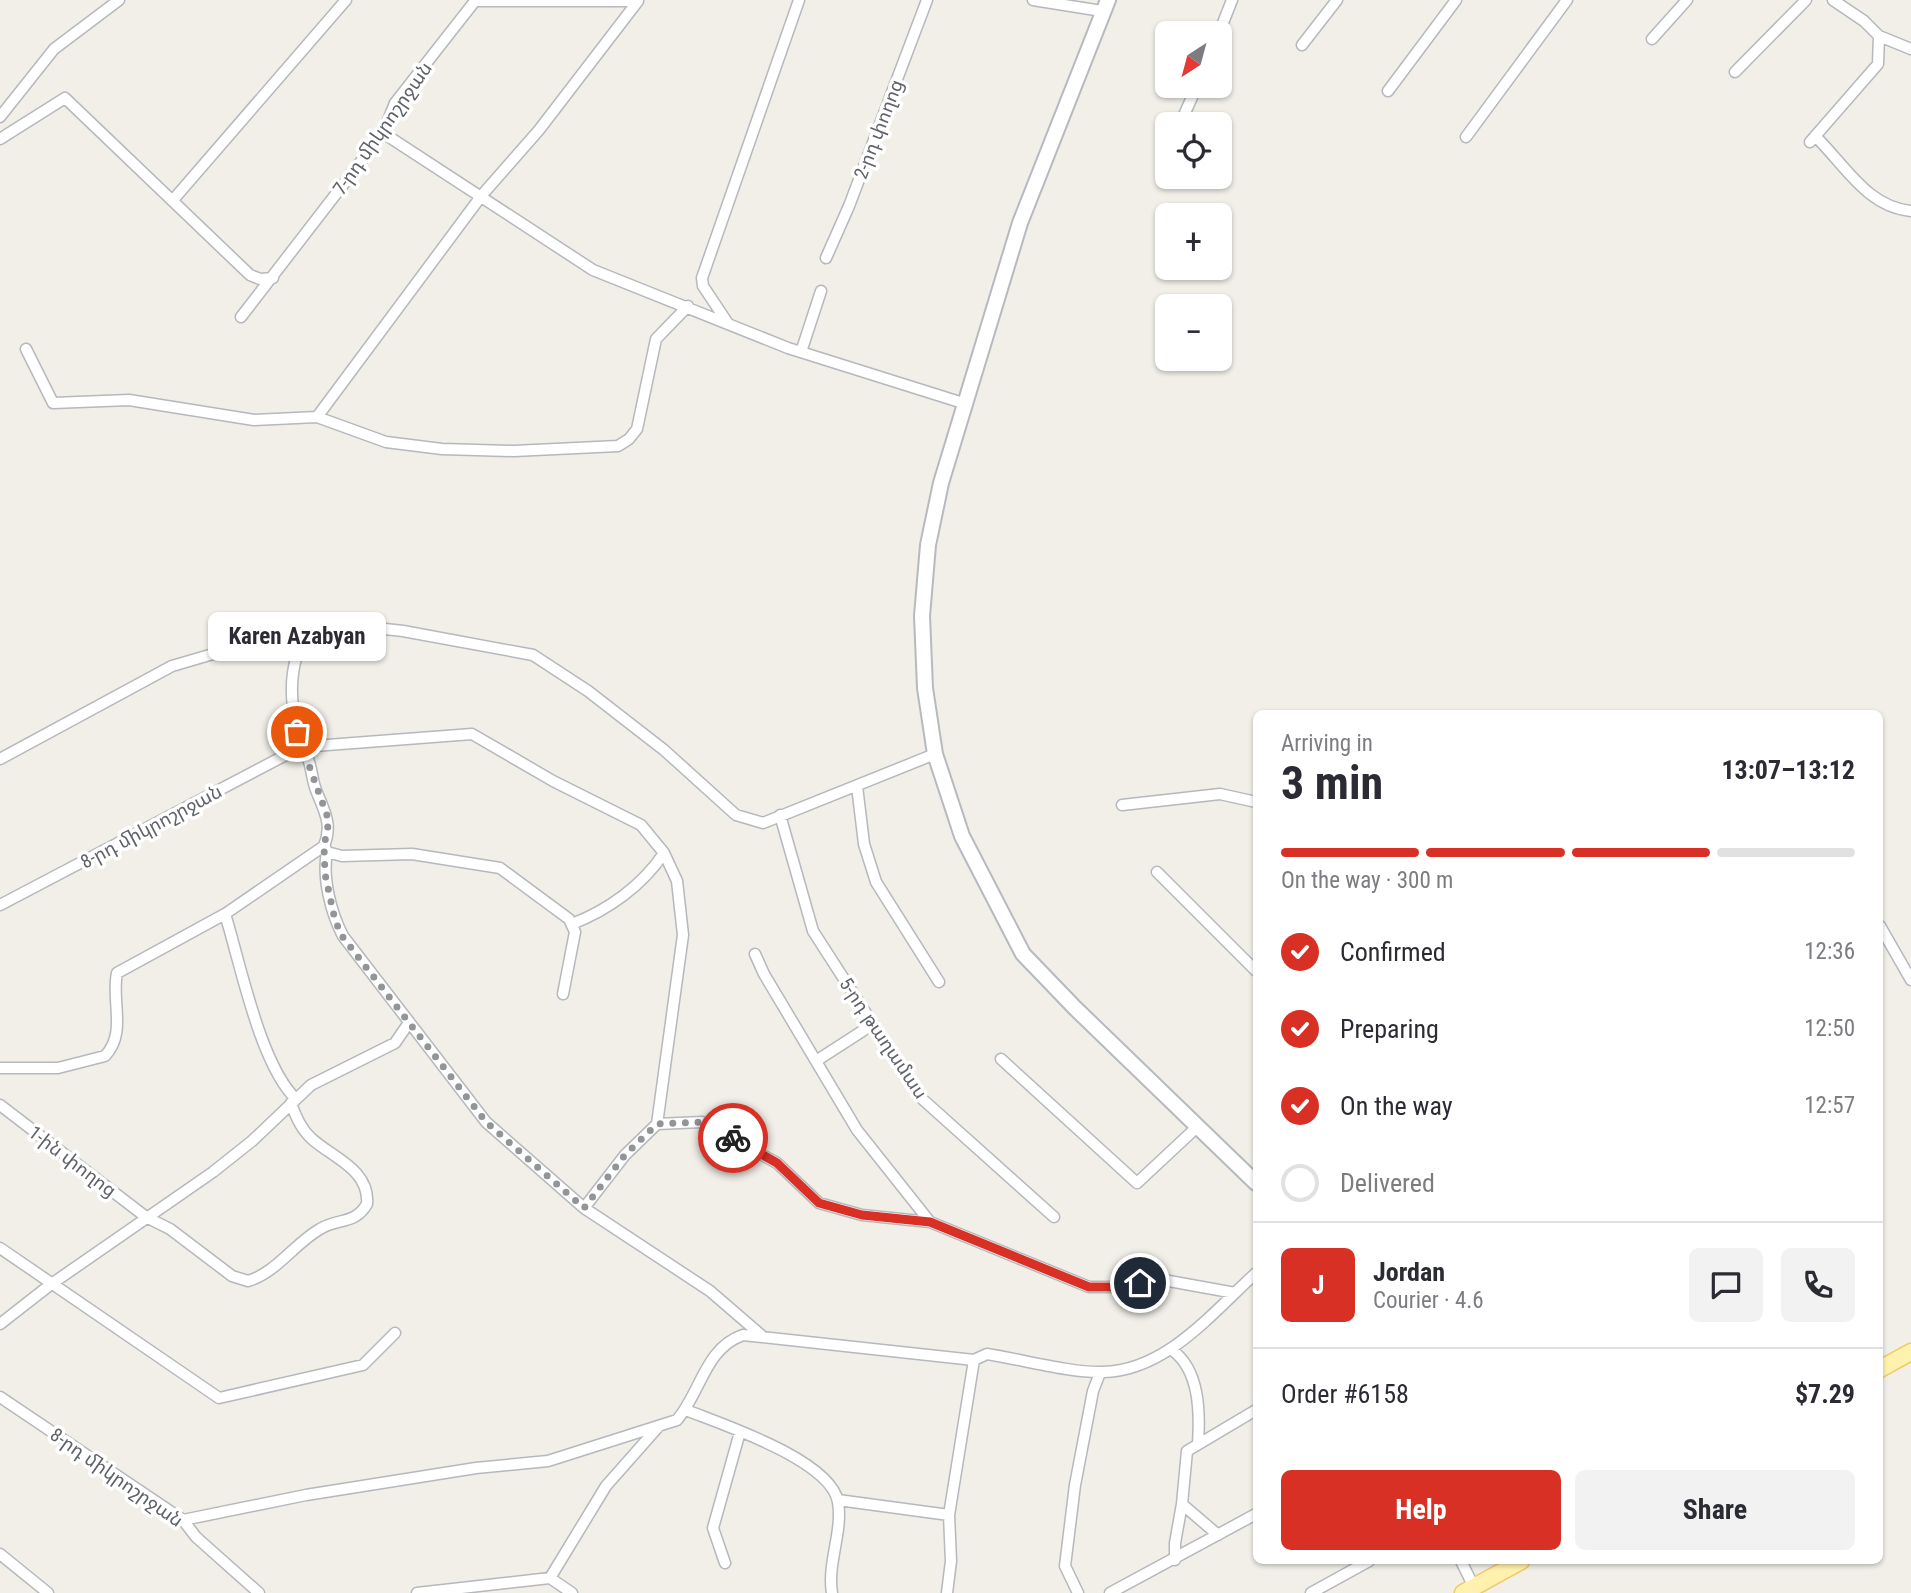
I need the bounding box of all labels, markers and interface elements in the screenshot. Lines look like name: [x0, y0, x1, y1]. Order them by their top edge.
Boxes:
north arrow: [1155, 21, 1232, 98]
map controls: [1155, 21, 1232, 371]
street label: 7-րդ միկրոշրջան: [328, 57, 437, 199]
street label: 2-րդ փողոց: [849, 76, 908, 182]
button: locate: [1155, 112, 1232, 189]
button: +: [1155, 203, 1232, 280]
button: −: [1155, 294, 1232, 371]
callout: Karen Azabyan: [208, 613, 386, 662]
text: Karen Azabyan: [228, 623, 366, 650]
pin: [267, 702, 327, 762]
icon: bag: [278, 713, 316, 751]
text: Arriving in: [1281, 730, 1373, 757]
text: 13:07–13:12: [1721, 755, 1855, 785]
text: 3 min: [1281, 756, 1383, 810]
street label: 8-րդ միկրոշրջան: [77, 779, 226, 873]
text: On the way · 300 m: [1281, 867, 1453, 894]
icon: check: [1281, 933, 1319, 971]
text: Confirmed: [1340, 937, 1446, 967]
text: 12:36: [1804, 938, 1855, 965]
street label: 5-րդ թաղամաս: [835, 973, 933, 1103]
icon: check: [1281, 1010, 1319, 1048]
text: Preparing: [1340, 1014, 1439, 1044]
text: 12:50: [1804, 1015, 1855, 1042]
icon: check: [1281, 1087, 1319, 1125]
text: On the way: [1340, 1091, 1453, 1121]
text: 12:57: [1804, 1092, 1855, 1119]
courier: [698, 1103, 768, 1173]
icon: bike: [714, 1119, 752, 1157]
street label: 1-ին փողոց: [24, 1121, 121, 1202]
text: Delivered: [1340, 1168, 1435, 1198]
button: chat: [1689, 1248, 1763, 1322]
button: phone: [1781, 1248, 1855, 1322]
pin: [1110, 1253, 1170, 1313]
text: Jordan: [1373, 1257, 1445, 1287]
icon: home: [1121, 1264, 1159, 1302]
text: J: [1312, 1270, 1324, 1300]
text: Courier · 4.6: [1373, 1287, 1484, 1314]
text: Order #6158: [1281, 1379, 1409, 1409]
text: $7.29: [1795, 1379, 1855, 1409]
street label: 8-րդ միկրոշրջան: [46, 1423, 188, 1532]
button: Help: [1281, 1470, 1561, 1550]
button: Share: [1575, 1470, 1855, 1550]

